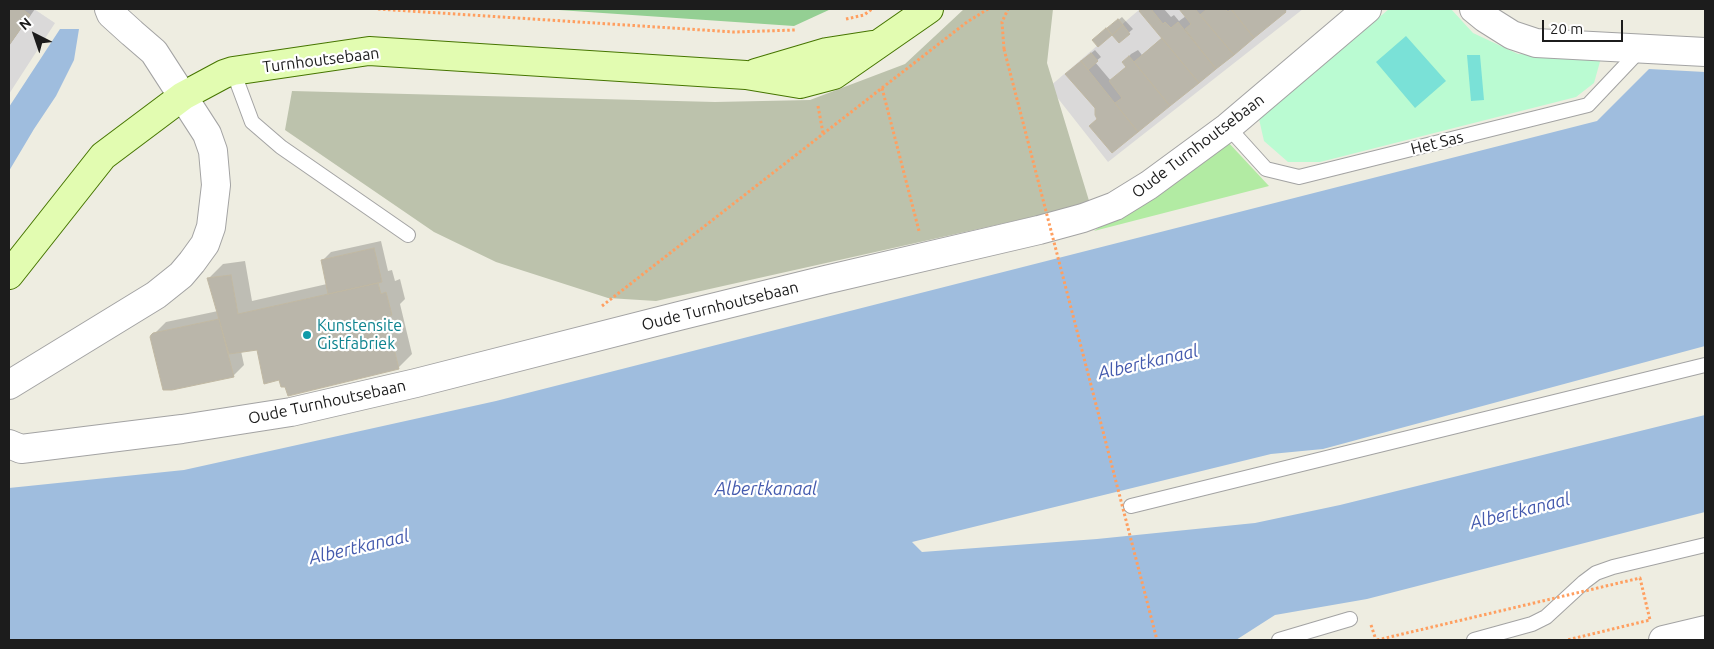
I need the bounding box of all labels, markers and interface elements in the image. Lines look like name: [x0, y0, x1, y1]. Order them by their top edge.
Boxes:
north arrow: [10, 10, 60, 60]
scale bar: [1544, 10, 1625, 42]
text: N: [16, 14, 34, 33]
text: 20 m: [1550, 20, 1583, 37]
street label: Turnhoutsebaan: [262, 43, 380, 77]
street label: Oude Turnhoutsebaan: [1128, 90, 1268, 202]
street label: Het Sas: [1409, 127, 1465, 159]
street label: Oude Turnhoutsebaan: [640, 277, 800, 335]
place label: Kunstensite Gistfabriek: [317, 316, 402, 354]
marker: Kunstensite Gistfabriek: [301, 329, 313, 341]
water label: Albertkanaal: [1096, 340, 1200, 384]
street label: Oude Turnhoutsebaan: [246, 376, 408, 428]
water label: Albertkanaal: [715, 478, 817, 500]
water label: Albertkanaal: [1468, 488, 1572, 534]
water label: Albertkanaal: [307, 525, 411, 569]

